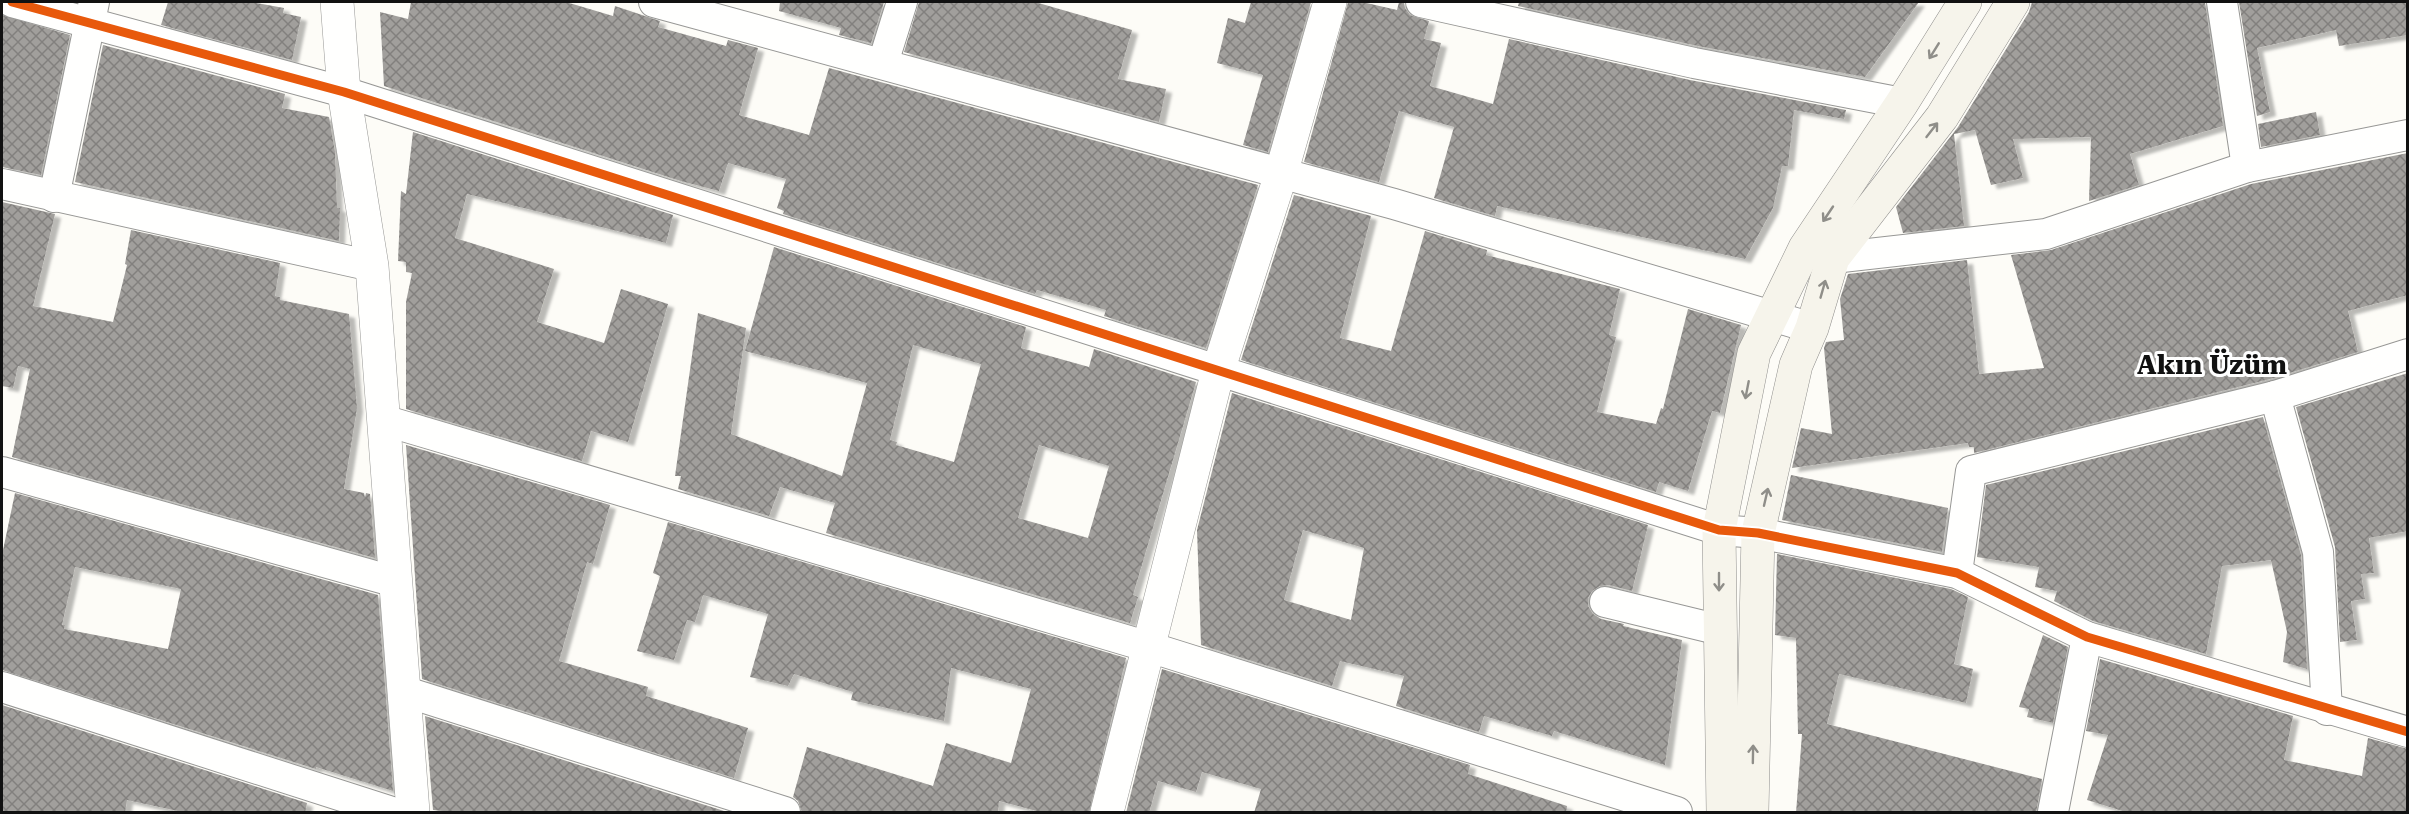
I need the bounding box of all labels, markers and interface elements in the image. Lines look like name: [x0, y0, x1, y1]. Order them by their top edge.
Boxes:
one-way arrow: [1928, 42, 1940, 59]
one-way arrow: [1926, 122, 1939, 138]
one-way arrow: [1822, 206, 1834, 222]
one-way arrow: [1818, 280, 1829, 299]
district label: Akın Üzüm: [2137, 348, 2287, 381]
one-way arrow: [1741, 380, 1752, 399]
one-way arrow: [1760, 488, 1772, 507]
one-way arrow: [1713, 572, 1725, 592]
one-way arrow: [1747, 745, 1759, 765]

